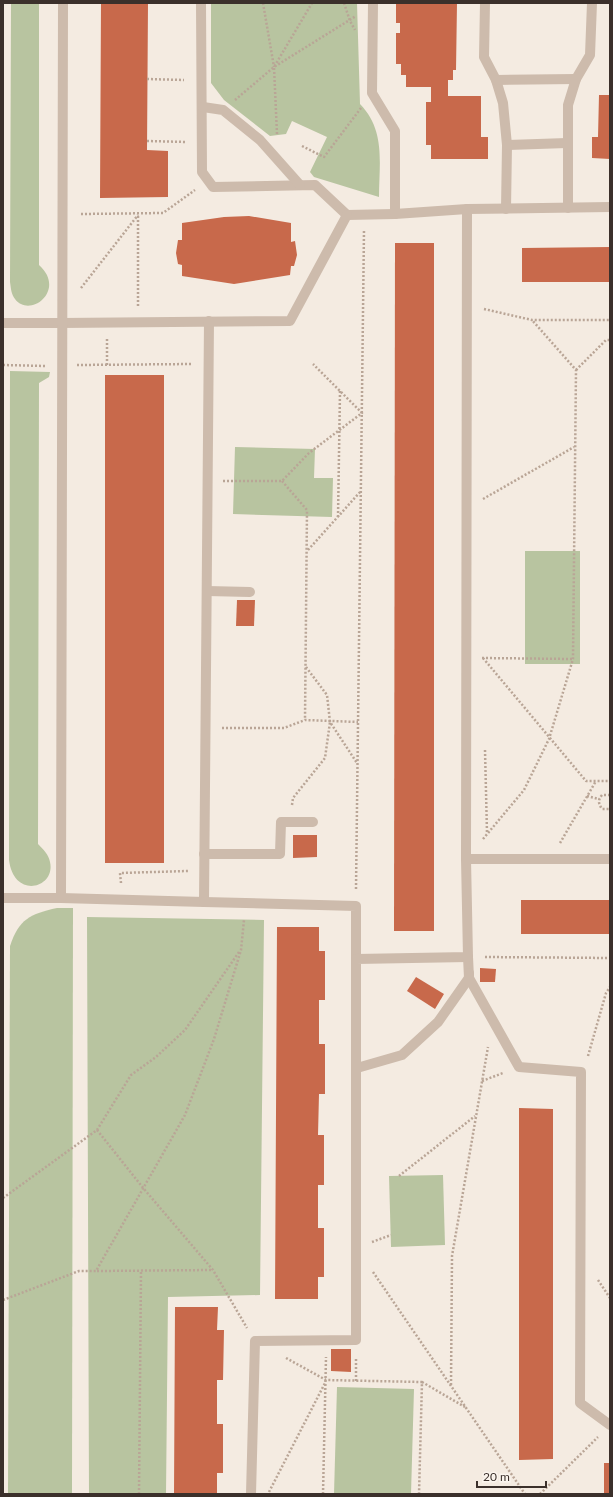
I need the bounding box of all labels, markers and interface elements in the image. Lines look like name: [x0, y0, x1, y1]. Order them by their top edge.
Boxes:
scale bar: [477, 1463, 546, 1489]
text: 20 m: [483, 1469, 510, 1484]

